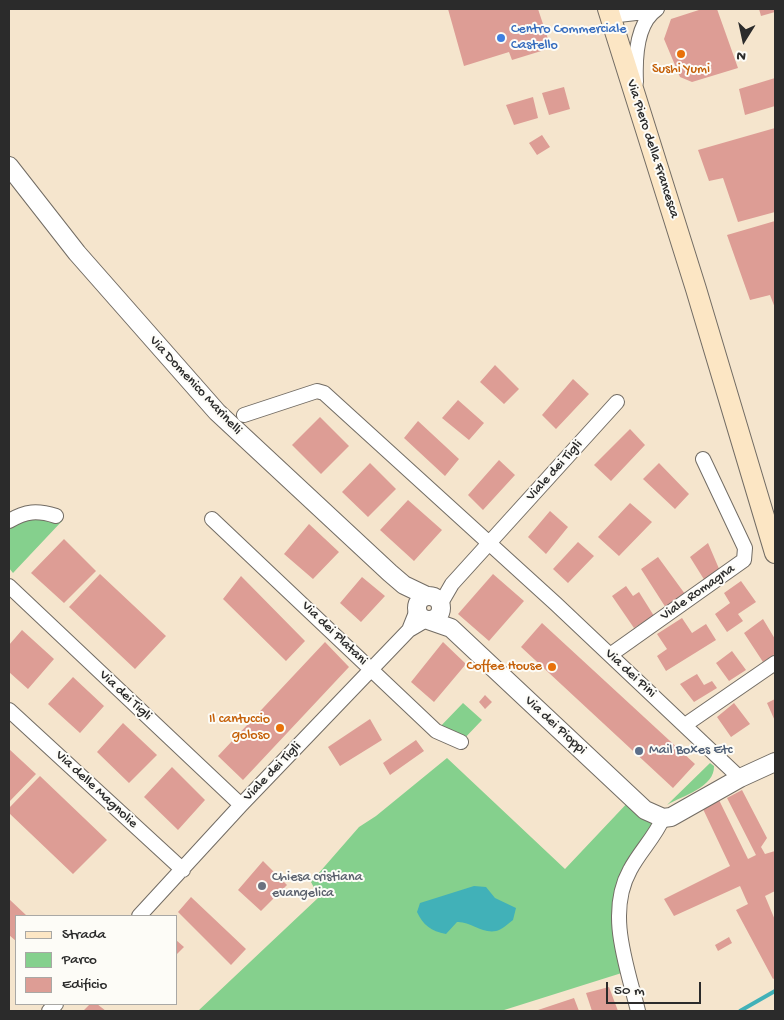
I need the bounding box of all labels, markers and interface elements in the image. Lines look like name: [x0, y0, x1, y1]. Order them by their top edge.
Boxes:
north arrow: [719, 15, 769, 65]
place label: Centro Commerciale Castello: [511, 22, 627, 54]
marker: Centro Commerciale Castello: [495, 32, 507, 44]
text: N: [735, 46, 747, 64]
marker: Sushi Yumi: [675, 48, 687, 60]
place label: Sushi Yumi: [652, 62, 710, 78]
street label: Via Piero della Francesca: [622, 78, 682, 220]
street label: Via Domenico Marinelli: [145, 333, 245, 439]
street label: Viale dei Tigli: [523, 437, 587, 505]
street label: Viale Romagna: [658, 561, 738, 625]
street label: Via dei Platani: [297, 598, 371, 670]
street label: Via dei Pini: [601, 646, 659, 702]
place label: Coffee House: [467, 659, 542, 675]
marker: Coffee House: [546, 661, 558, 673]
street label: Via dei Tigli: [95, 667, 155, 725]
street label: Via dei Pioppi: [521, 693, 589, 759]
place label: Il cantuccio goloso: [209, 712, 270, 744]
marker: Il cantuccio goloso: [274, 722, 286, 734]
street label: Viale dei Tigli: [240, 739, 306, 805]
place label: Mail Boxes Etc: [649, 743, 733, 759]
marker: Mail Boxes Etc: [633, 745, 645, 757]
street label: Via delle Magnolie: [51, 747, 141, 833]
place label: Chiesa cristiana evangelica: [272, 870, 362, 902]
marker: Chiesa cristiana evangelica: [256, 880, 268, 892]
legend: [15, 915, 178, 1005]
text: Strada: [62, 926, 106, 944]
text: Parco: [62, 951, 97, 969]
scale bar: [609, 972, 704, 1004]
text: Edificio: [62, 976, 107, 994]
text: 50 m: [614, 982, 645, 1000]

